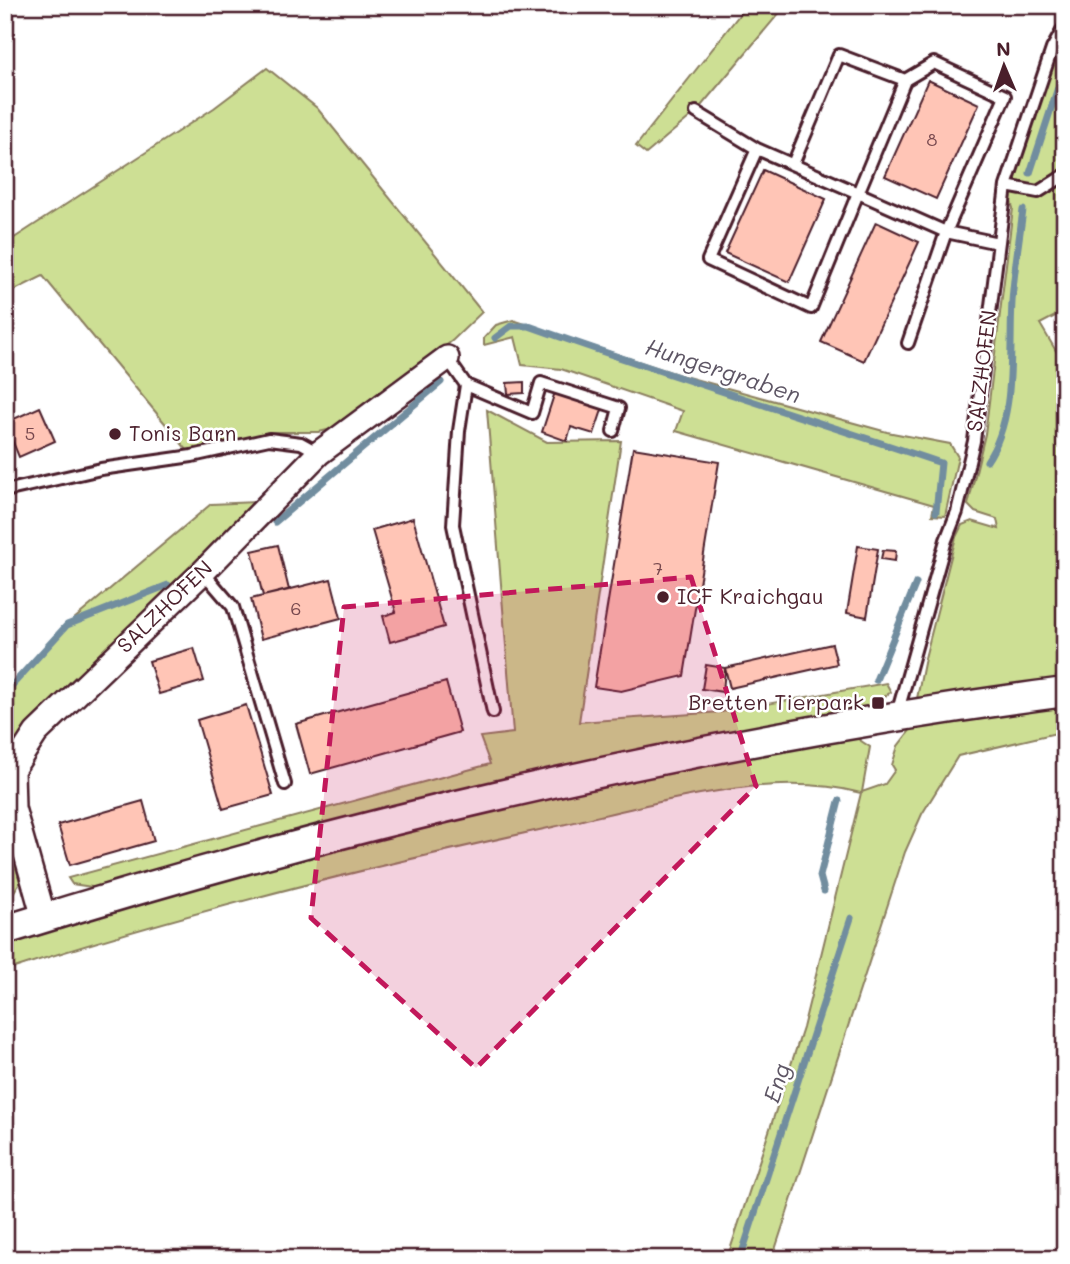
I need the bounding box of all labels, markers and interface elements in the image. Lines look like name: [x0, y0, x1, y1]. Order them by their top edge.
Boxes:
north arrow: [968, 32, 1038, 102]
text: N: [996, 36, 1011, 61]
house number: 8: [927, 127, 938, 151]
street label: SALZHOFEN: [960, 308, 1001, 433]
water label: Hungergraben: [642, 331, 805, 409]
place label: Tonis Barn: [129, 419, 236, 446]
house number: 5: [25, 421, 35, 445]
marker: Tonis Barn: [107, 426, 123, 442]
street label: SALZHOFEN: [111, 554, 217, 658]
house number: 7: [653, 556, 663, 580]
place label: ICF Kraichgau: [677, 582, 823, 609]
marker: ICF Kraichgau: [655, 589, 671, 605]
house number: 6: [291, 596, 301, 620]
place label: Bretten Tierpark: [688, 688, 864, 715]
marker: Bretten Tierpark: [870, 695, 886, 711]
water label: Eng: [756, 1059, 796, 1106]

